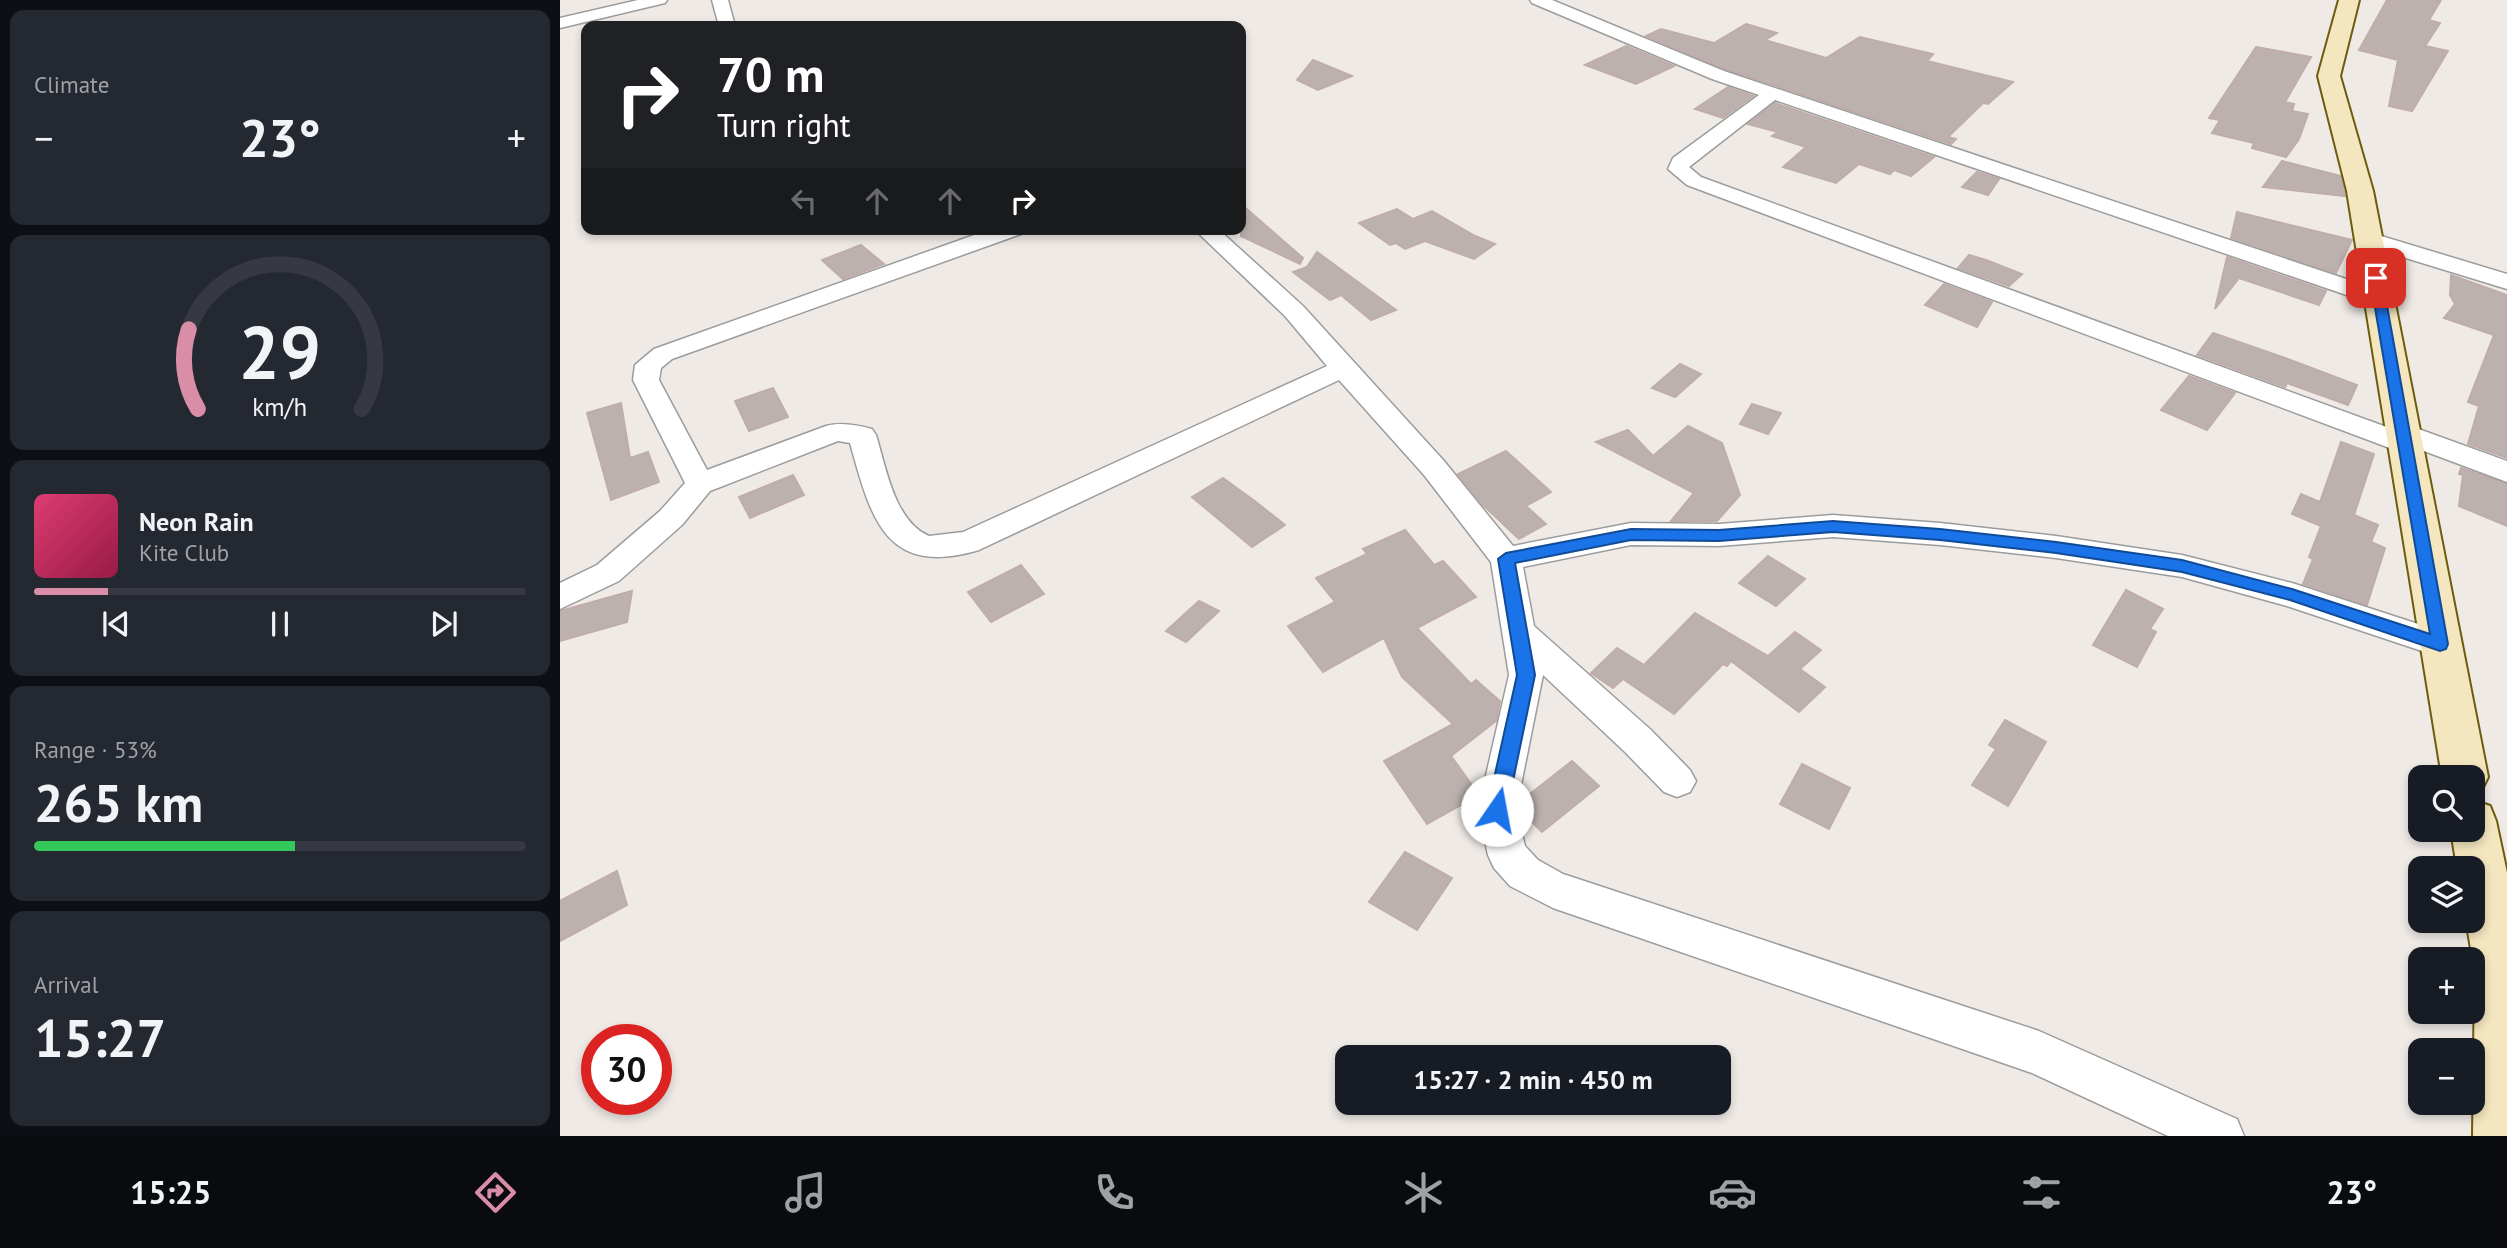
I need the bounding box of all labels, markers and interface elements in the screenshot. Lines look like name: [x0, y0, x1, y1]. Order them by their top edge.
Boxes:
text: 70 m: [717, 42, 824, 106]
icon: right: [602, 49, 693, 140]
text: Climate: [34, 70, 109, 99]
text: 23°: [239, 104, 321, 171]
text: Turn right: [717, 104, 851, 146]
text: −: [34, 113, 53, 162]
text: +: [507, 113, 526, 162]
icon: left: [785, 182, 823, 220]
icon: ahead: [858, 182, 896, 220]
icon: ahead: [931, 182, 969, 220]
icon: right: [1004, 182, 1042, 220]
pin: [2346, 248, 2406, 308]
icon: arrive: [2357, 259, 2395, 297]
text: 29: [239, 305, 321, 399]
text: km/h: [253, 391, 307, 423]
text: Neon Rain: [139, 505, 254, 538]
text: Kite Club: [139, 538, 229, 567]
icon: previous: [97, 605, 135, 643]
icon: pause: [261, 605, 299, 643]
icon: next: [425, 605, 463, 643]
text: Range · 53%: [34, 735, 157, 764]
map controls: [2408, 765, 2485, 1115]
button: search: [2408, 765, 2485, 842]
text: 265 km: [34, 769, 203, 836]
position arrow: [1460, 773, 1534, 847]
button: layers: [2408, 856, 2485, 933]
button: +: [2408, 947, 2485, 1024]
text: Arrival: [34, 970, 98, 999]
text: 15:27: [34, 1004, 166, 1071]
speed limit sign: 30: [581, 1024, 672, 1115]
button: −: [2408, 1038, 2485, 1115]
text: 15:27 · 2 min · 450 m: [1413, 1063, 1653, 1096]
icon: directions: [471, 1168, 520, 1217]
icon: music: [781, 1168, 830, 1217]
icon: phone: [1090, 1168, 1139, 1217]
icon: climate: [1399, 1168, 1448, 1217]
icon: car: [1708, 1168, 1757, 1217]
icon: filters: [2017, 1168, 2066, 1217]
text: 15:25: [130, 1171, 211, 1213]
text: 23°: [2327, 1171, 2377, 1213]

